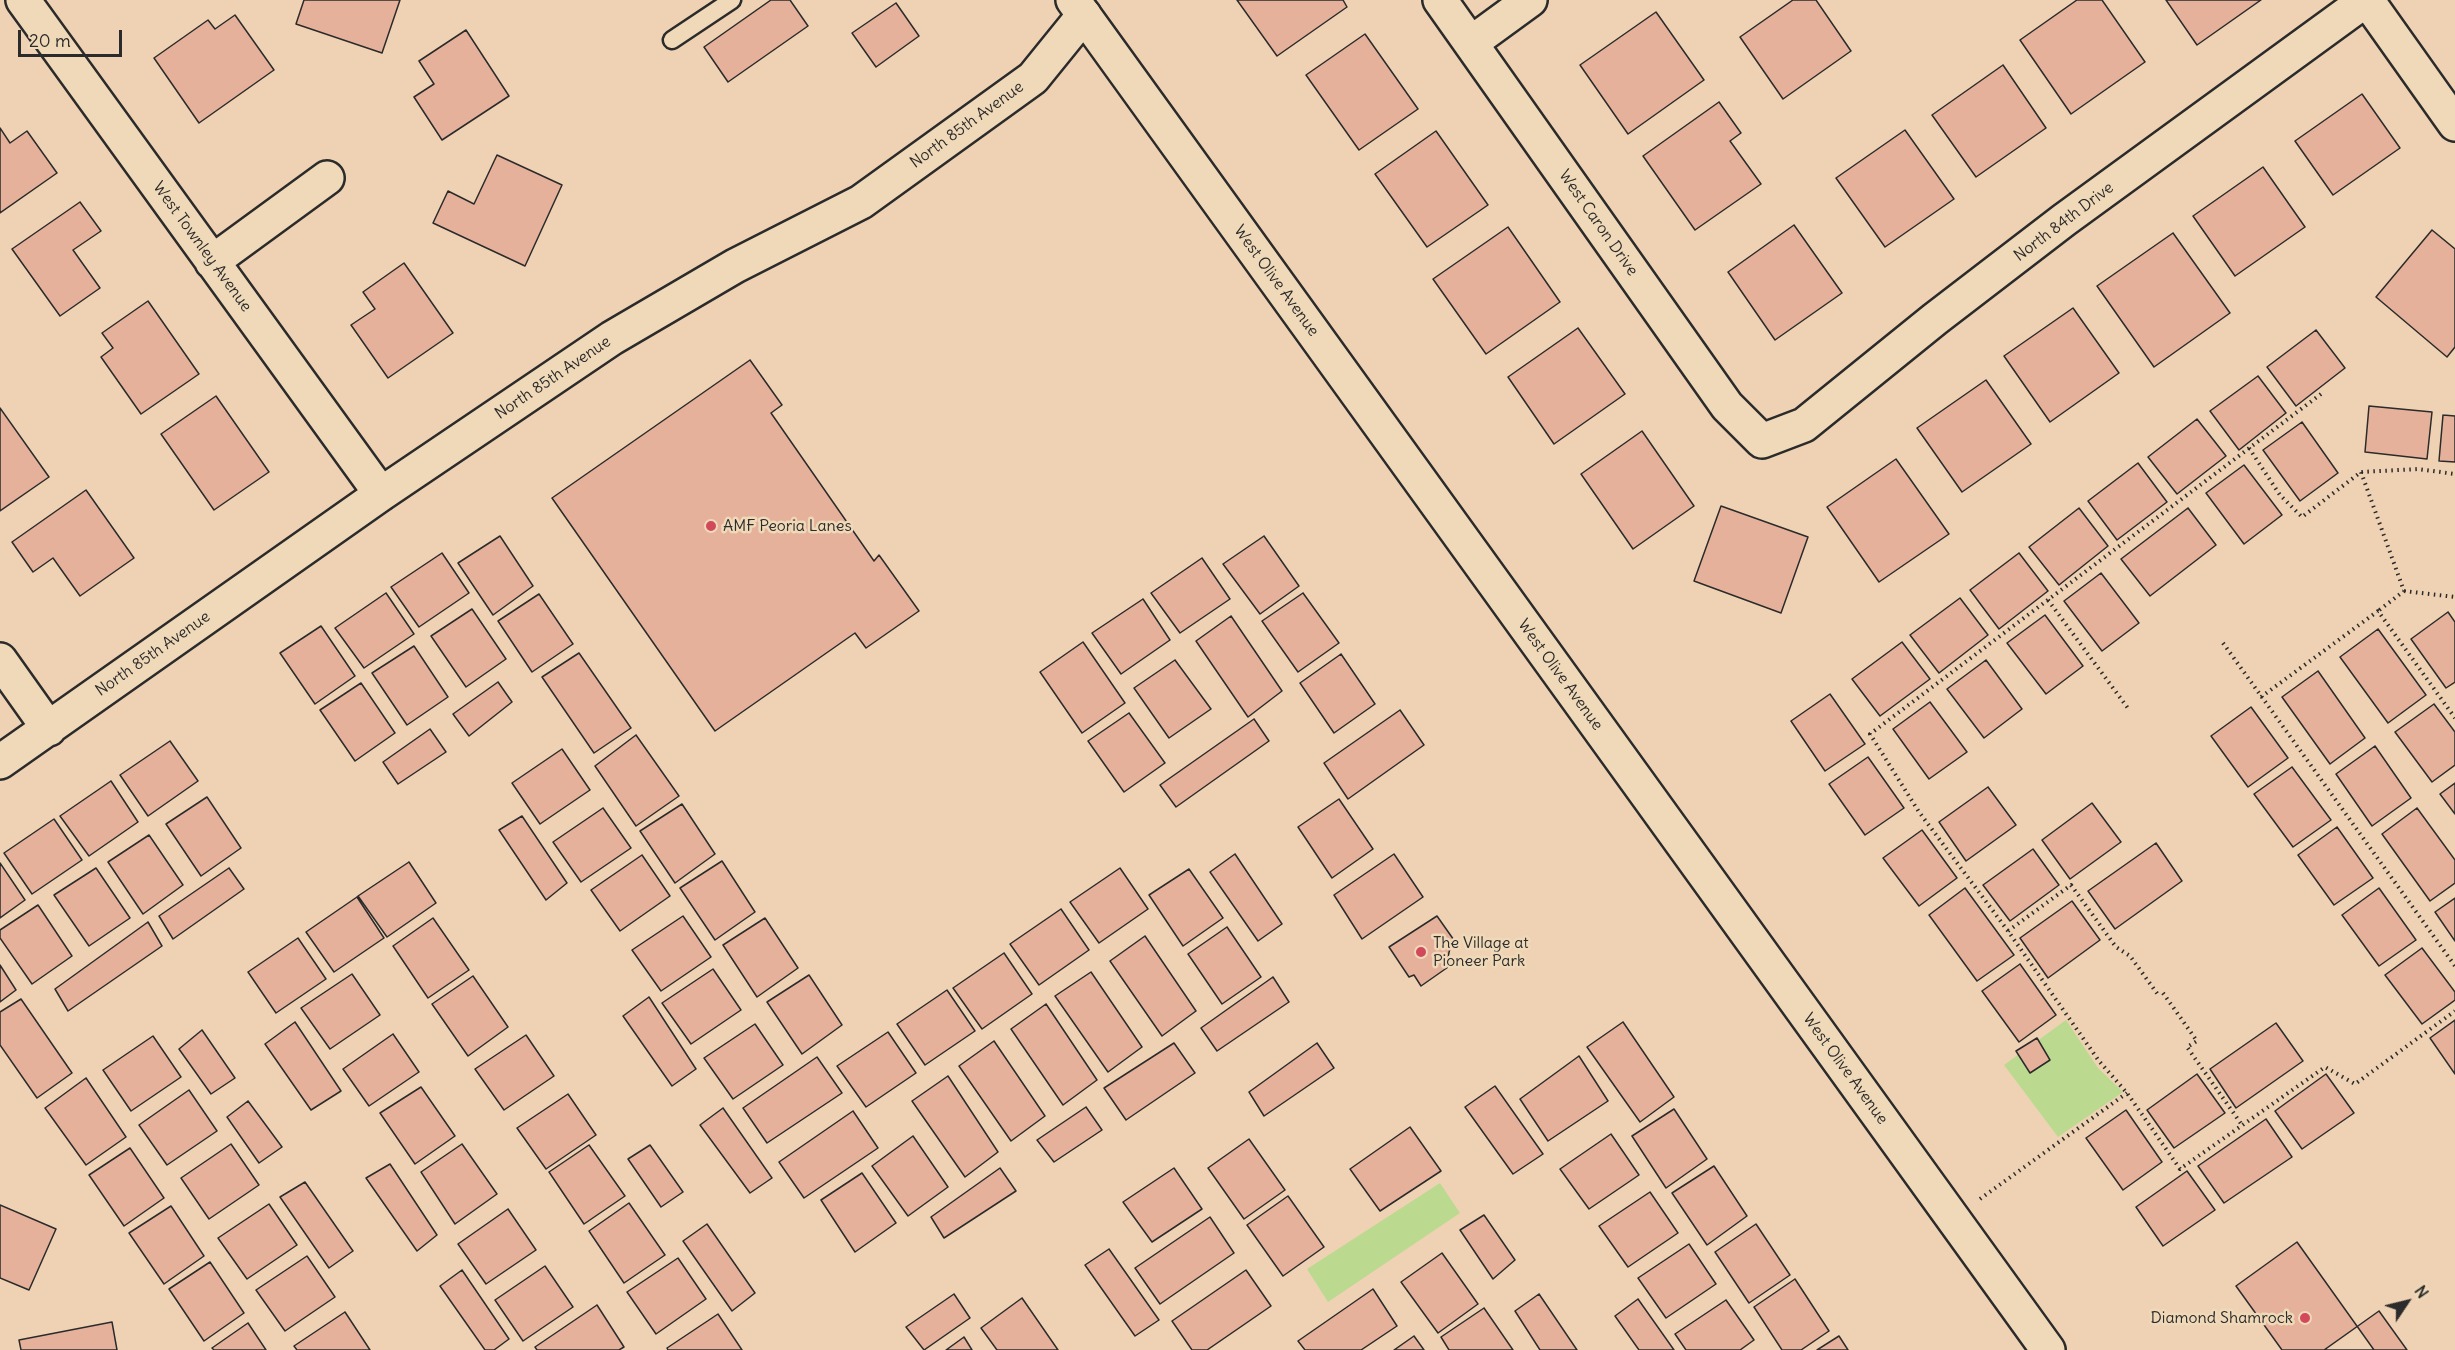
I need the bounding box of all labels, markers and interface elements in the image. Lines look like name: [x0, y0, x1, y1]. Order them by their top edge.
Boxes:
scale bar: [21, 18, 124, 56]
text: 20 m: [29, 29, 71, 52]
street label: North 85th Avenue: [907, 77, 1027, 173]
street label: West Caron Drive: [1554, 166, 1642, 280]
street label: West Townley Avenue: [148, 178, 256, 316]
street label: North 84th Drive: [2010, 178, 2118, 266]
street label: West Olive Avenue: [1229, 222, 1323, 340]
street label: North 85th Avenue: [492, 332, 614, 424]
place label: AMF Peoria Lanes: [723, 516, 852, 536]
marker: AMF Peoria Lanes: [704, 519, 718, 533]
street label: North 85th Avenue: [92, 607, 214, 701]
street label: West Olive Avenue: [1513, 616, 1607, 734]
place label: The Village at Pioneer Park: [1433, 933, 1529, 971]
marker: The Village at Pioneer Park: [1414, 945, 1428, 959]
street label: West Olive Avenue: [1798, 1010, 1892, 1128]
north arrow: [2377, 1272, 2437, 1332]
text: N: [2410, 1281, 2433, 1302]
place label: Diamond Shamrock: [2150, 1308, 2293, 1328]
marker: Diamond Shamrock: [2298, 1311, 2312, 1325]

